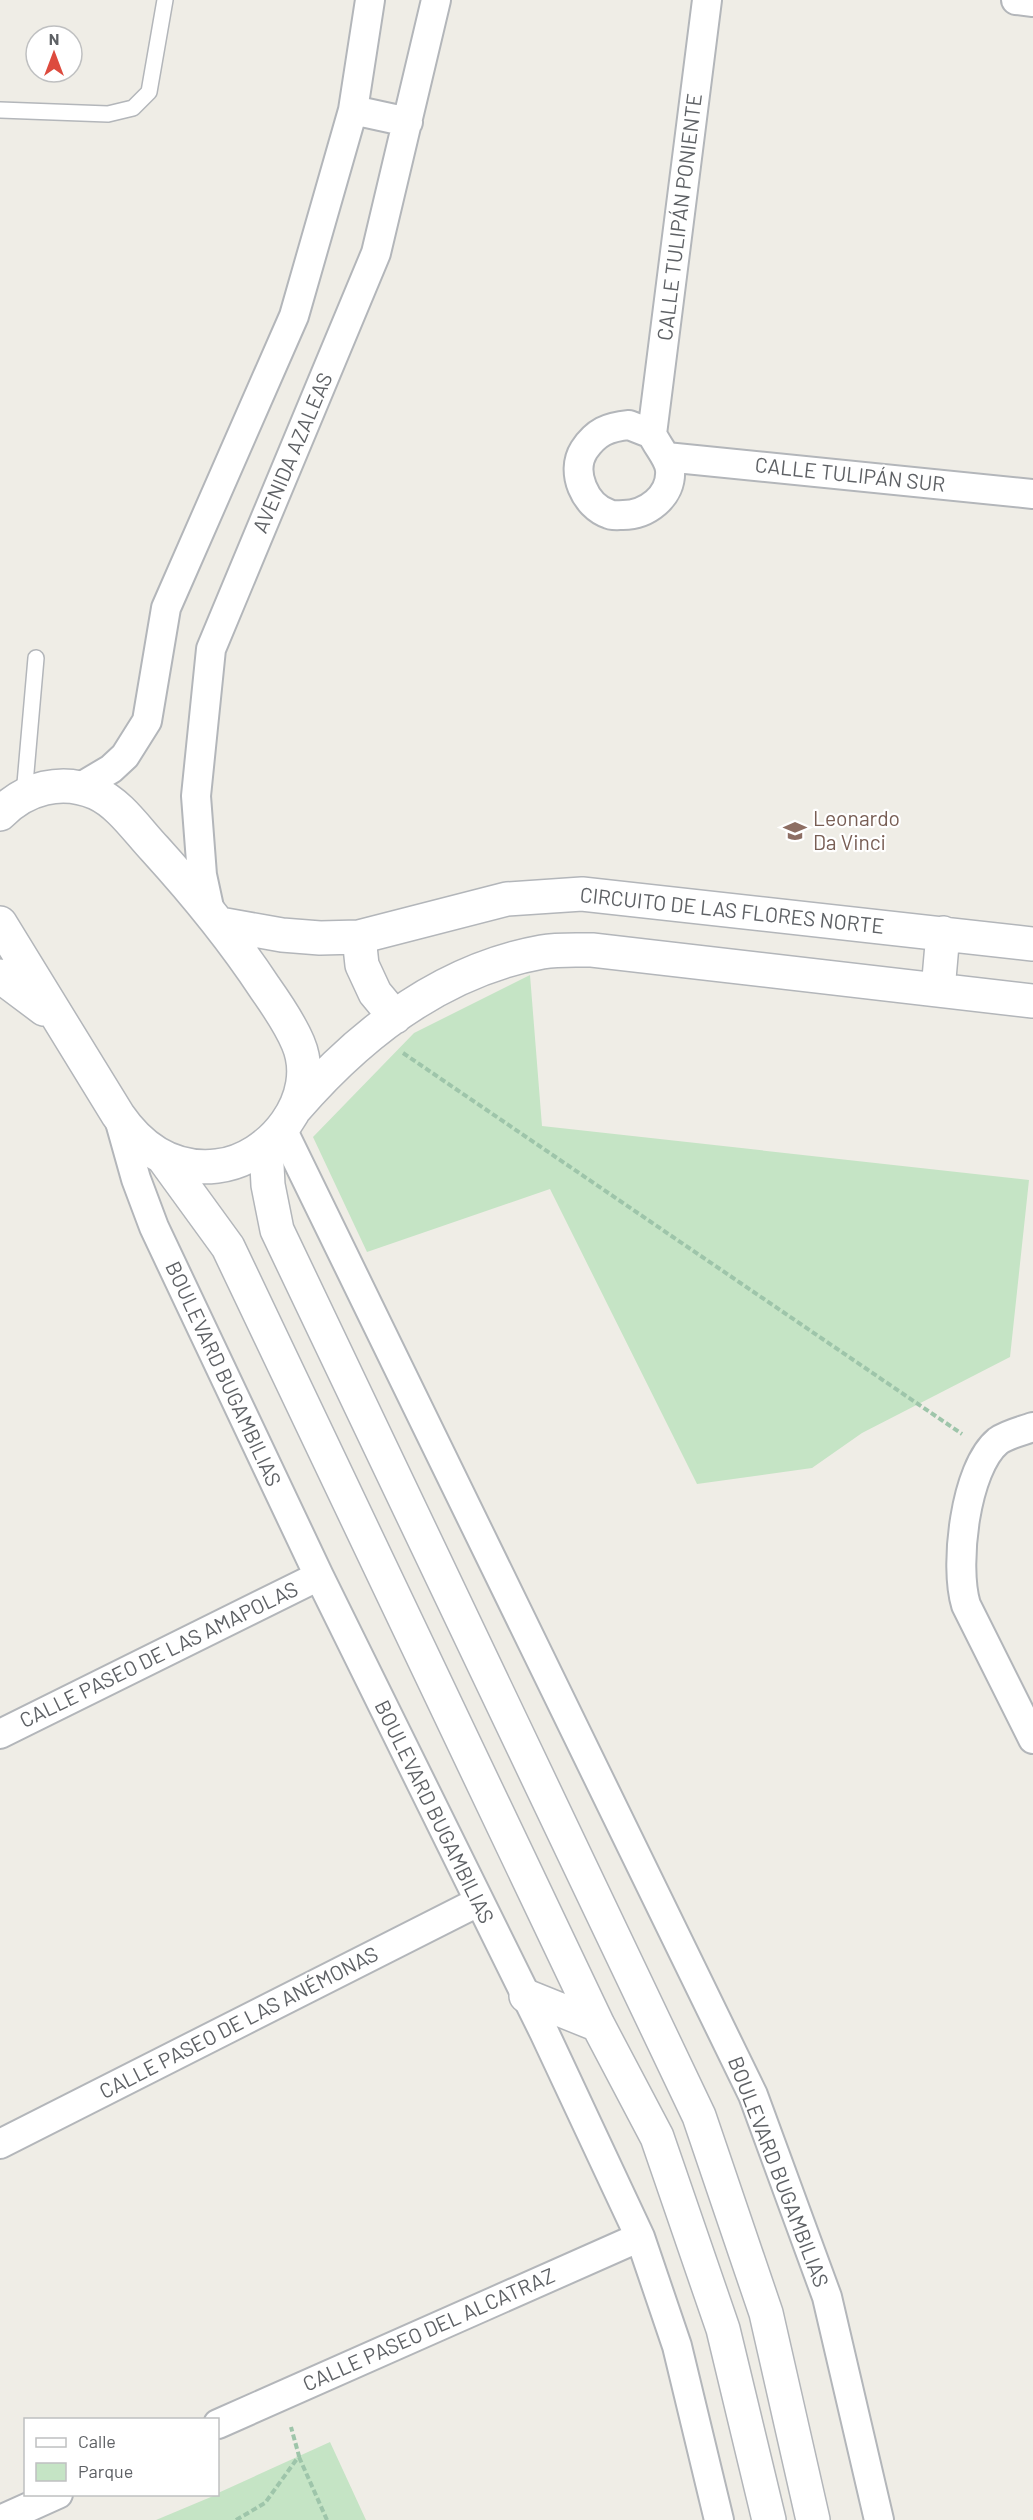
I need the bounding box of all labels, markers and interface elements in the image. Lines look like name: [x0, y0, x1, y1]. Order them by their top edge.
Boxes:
north arrow: [24, 24, 84, 84]
text: N: [49, 29, 59, 48]
street label: CALLE TULIPÁN PONIENTE: [651, 92, 706, 342]
street label: AVENIDA AZALEAS: [247, 368, 337, 536]
street label: CALLE TULIPÁN SUR: [754, 451, 946, 496]
place label: Leonardo Da Vinci: [813, 805, 900, 854]
school or university icon: Leonardo Da Vinci: [782, 818, 808, 844]
street label: CIRCUITO DE LAS FLORES NORTE: [579, 881, 886, 938]
street label: BOULEVARD BUGAMBILIAS: [161, 1257, 288, 1490]
street label: CALLE PASEO DE LAS AMAPOLAS: [15, 1575, 302, 1732]
street label: BOULEVARD BUGAMBILIAS: [370, 1696, 500, 1927]
street label: CALLE PASEO DE LAS ANÉMONAS: [95, 1940, 382, 2103]
street label: BOULEVARD BUGAMBILIAS: [724, 2053, 835, 2290]
street label: CALLE PASEO DEL ALCATRAZ: [298, 2262, 558, 2396]
legend: [24, 2418, 219, 2496]
text: Calle: [78, 2430, 116, 2452]
text: Parque: [78, 2460, 133, 2482]

